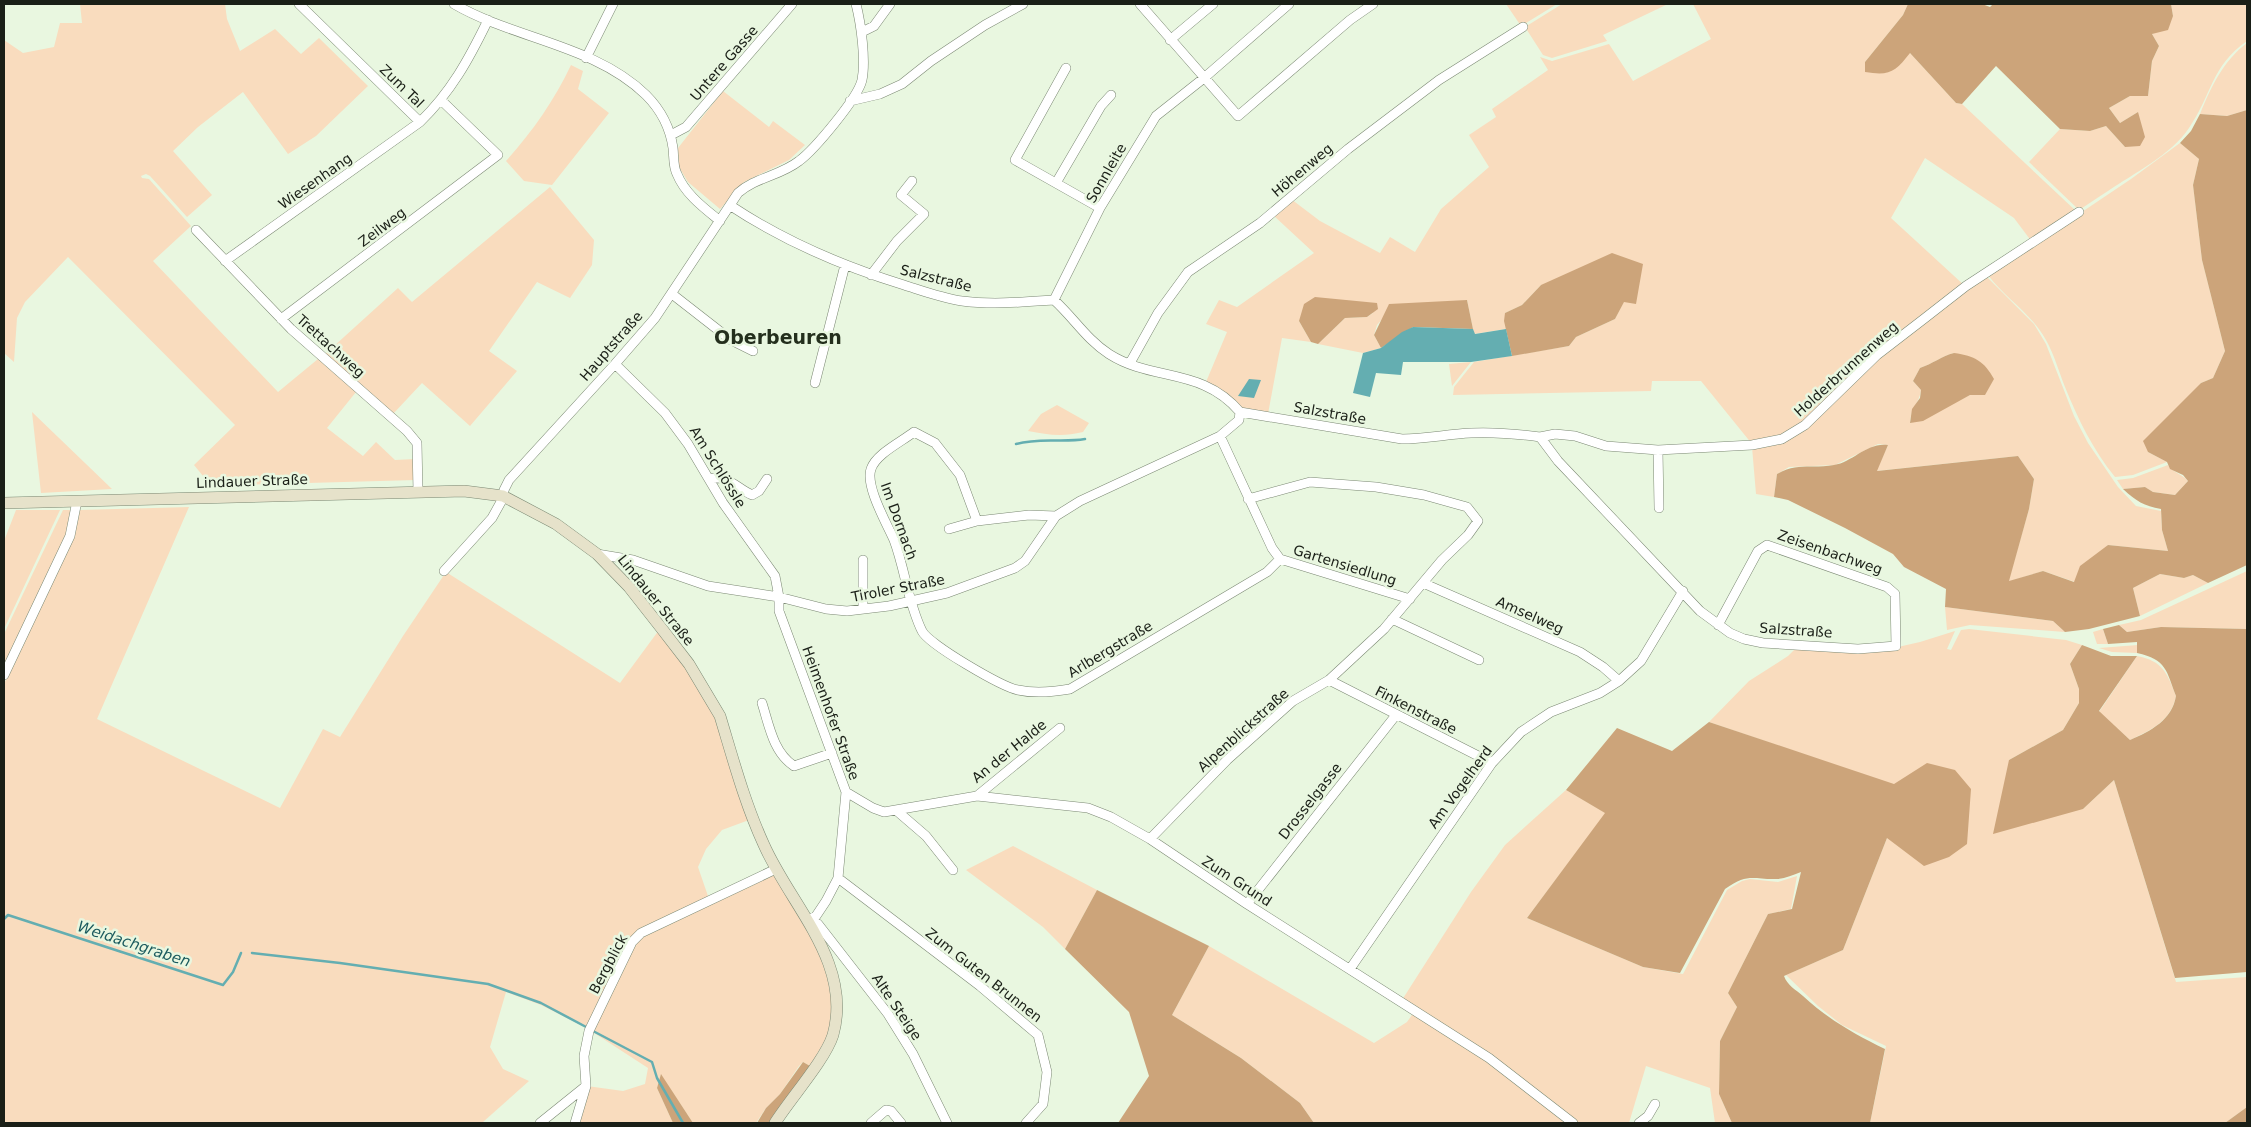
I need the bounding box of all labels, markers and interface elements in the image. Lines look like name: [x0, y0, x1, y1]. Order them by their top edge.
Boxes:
street label: Untere Gasse: [687, 22, 761, 104]
street label: Zum Tal: [377, 61, 427, 111]
street label: Höhenweg: [1268, 140, 1336, 200]
street label: Sonnleite: [1083, 141, 1129, 205]
street label: Wiesenhang: [275, 150, 355, 212]
street label: Zeilweg: [355, 204, 409, 250]
street label: Salzstraße: [899, 261, 973, 295]
street label: Hauptstraße: [576, 308, 646, 384]
street label: Trettachweg: [293, 311, 368, 381]
street label: Holderbrunnenweg: [1791, 318, 1901, 420]
district label: Oberbeuren: [714, 326, 842, 348]
street label: Salzstraße: [1293, 399, 1367, 427]
street label: Am Schlössle: [687, 423, 749, 511]
street label: Lindauer Straße: [196, 471, 308, 491]
street label: Im Dornach: [878, 480, 920, 562]
street label: Zeisenbachweg: [1775, 527, 1885, 577]
street label: Gartensiedlung: [1291, 542, 1399, 588]
street label: Lindauer Straße: [615, 551, 697, 649]
street label: Tiroler Straße: [849, 571, 946, 605]
street label: Amselweg: [1494, 593, 1566, 637]
street label: Arlbergstraße: [1065, 618, 1155, 680]
street label: Salzstraße: [1759, 619, 1833, 641]
street label: Heimenhofer Straße: [799, 644, 863, 782]
street label: Finkenstraße: [1373, 683, 1459, 737]
street label: Alpenblickstraße: [1194, 685, 1292, 775]
street label: An der Halde: [969, 716, 1049, 786]
street label: Am Vogelherd: [1425, 743, 1495, 831]
street label: Drosselgasse: [1275, 760, 1345, 842]
street label: Zum Grund: [1199, 853, 1275, 909]
water label: Weidachgraben: [75, 917, 193, 971]
street label: Zum Guten Brunnen: [923, 925, 1045, 1025]
street label: Bergblick: [586, 931, 631, 996]
street label: Alte Steige: [869, 971, 925, 1043]

